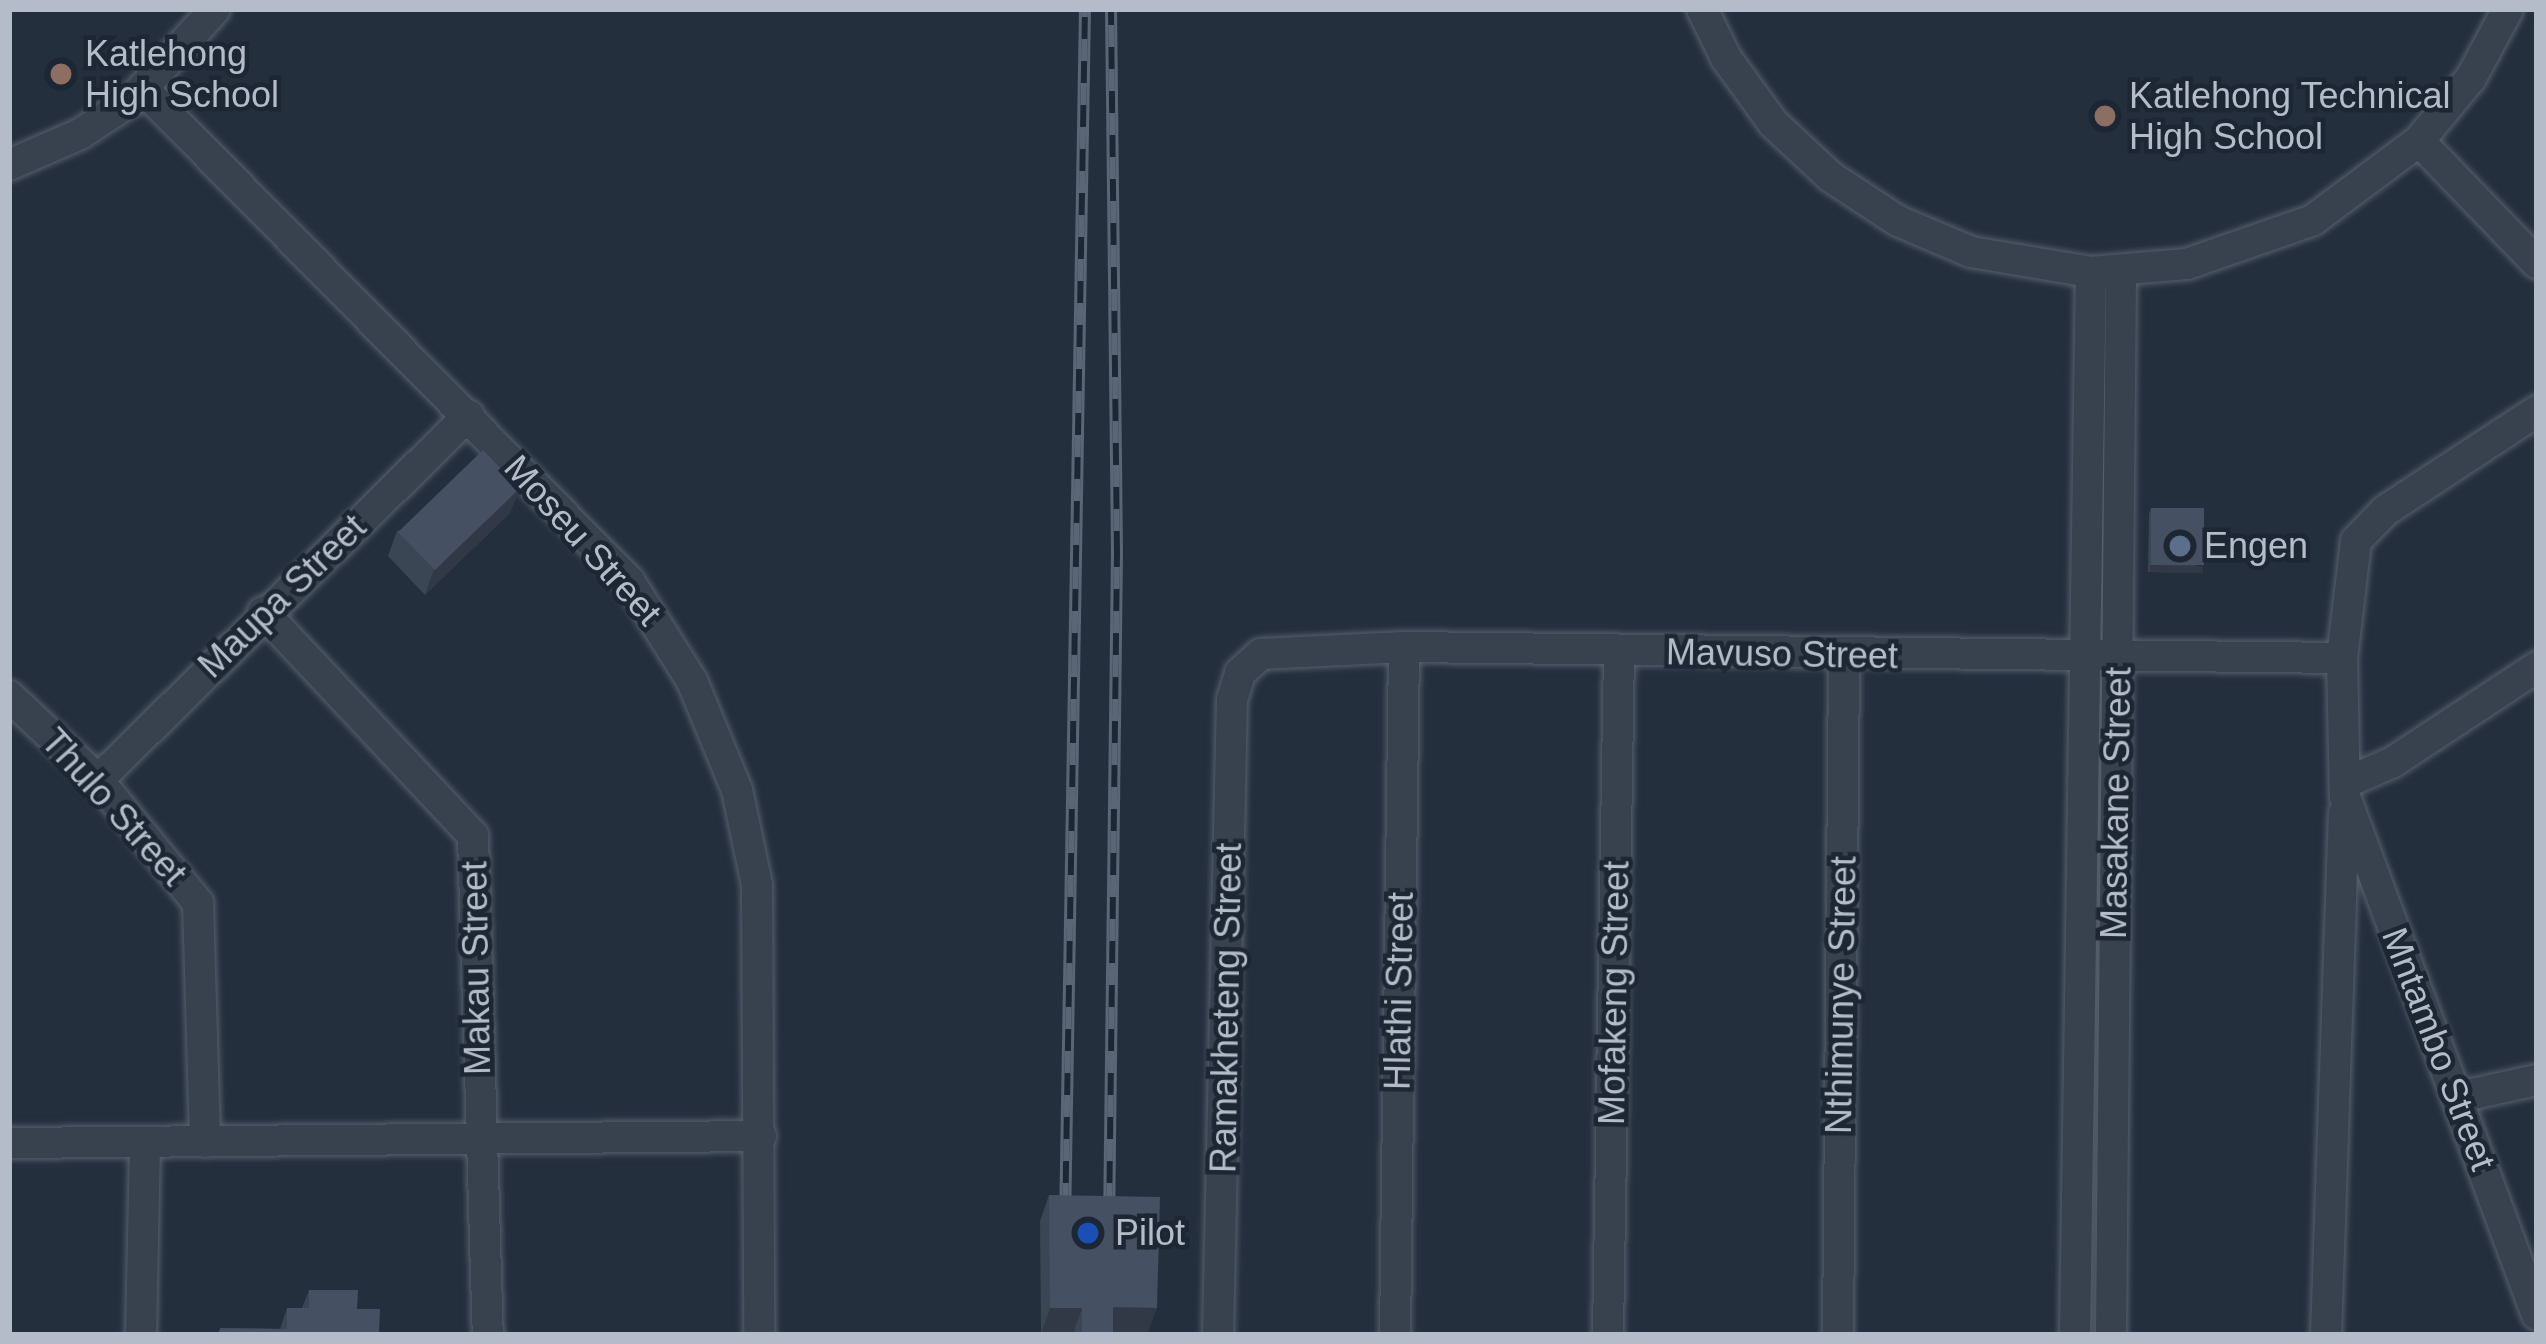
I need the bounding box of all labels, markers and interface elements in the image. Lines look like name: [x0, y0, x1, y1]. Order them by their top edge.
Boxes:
place label: Katlehong High School: [85, 31, 279, 116]
marker: Katlehong High School: [48, 61, 74, 87]
place label: Katlehong Technical High School: [2129, 73, 2451, 158]
marker: Katlehong Technical High School: [2092, 103, 2118, 129]
street label: Moseu Street: [495, 446, 671, 634]
street label: Maupa Street: [189, 505, 375, 687]
place label: Engen: [2204, 524, 2308, 568]
marker: Engen: [2167, 533, 2193, 559]
street label: Mavuso Street: [1666, 630, 1898, 678]
street label: Masakane Street: [2092, 667, 2140, 939]
street label: Thulo Street: [32, 720, 196, 894]
street label: Ramakheteng Street: [1202, 843, 1250, 1173]
street label: Nthimunye Street: [1817, 856, 1865, 1134]
street label: Makau Street: [453, 861, 499, 1075]
street label: Mofakeng Street: [1590, 861, 1638, 1125]
street label: Hlathi Street: [1376, 892, 1422, 1090]
street label: Mntambo Street: [2373, 922, 2505, 1176]
place label: Pilot: [1115, 1211, 1185, 1255]
marker: Pilot: [1072, 1217, 1104, 1249]

